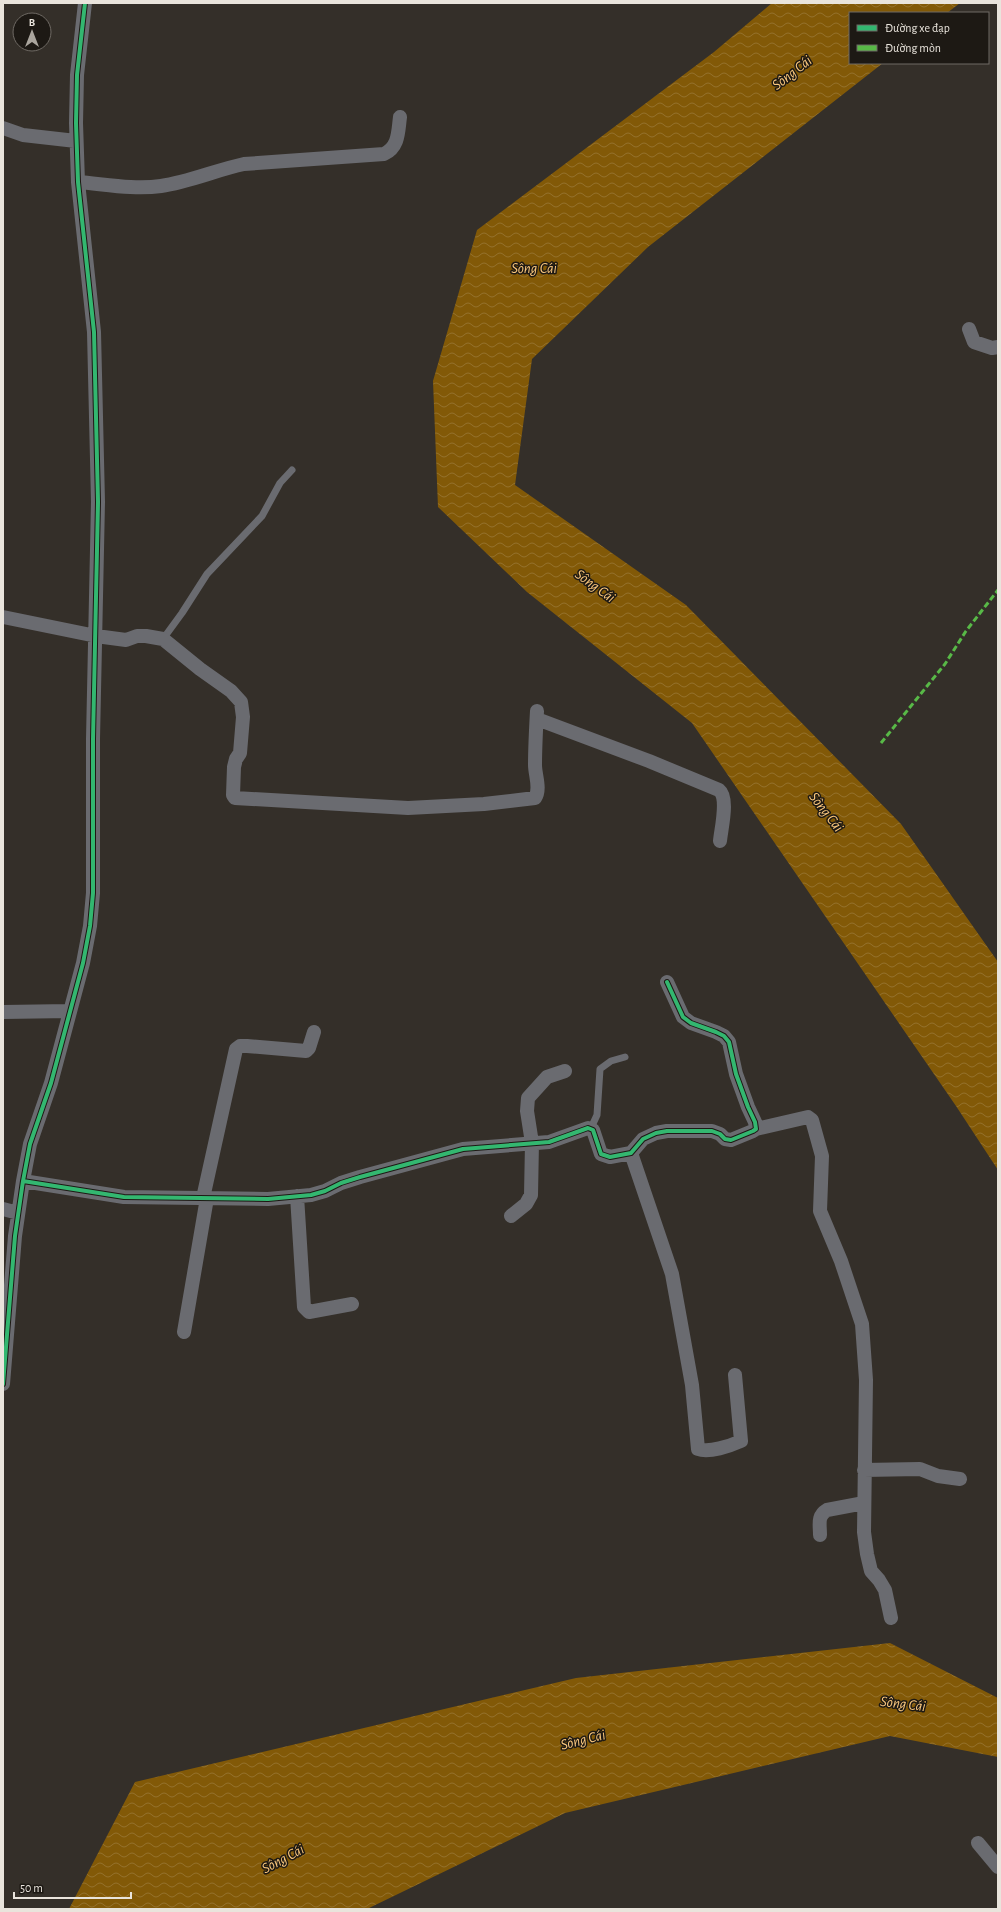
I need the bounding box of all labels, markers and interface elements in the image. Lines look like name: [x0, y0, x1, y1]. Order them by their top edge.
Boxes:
north arrow: [12, 12, 52, 52]
legend: [849, 12, 989, 64]
text: B: [29, 17, 36, 28]
text: Đường xe đạp: [885, 22, 950, 34]
text: Đường mòn: [885, 42, 941, 54]
water label: Sông Cái: [769, 53, 815, 93]
water label: Sông Cái: [511, 261, 557, 276]
water label: Sông Cái: [572, 567, 618, 605]
water label: Sông Cái: [806, 789, 846, 835]
water label: Sông Cái: [879, 1694, 927, 1714]
water label: Sông Cái: [559, 1727, 607, 1753]
water label: Sông Cái: [259, 1842, 307, 1876]
scale bar: [14, 1874, 131, 1900]
text: 50 m: [20, 1882, 43, 1894]

